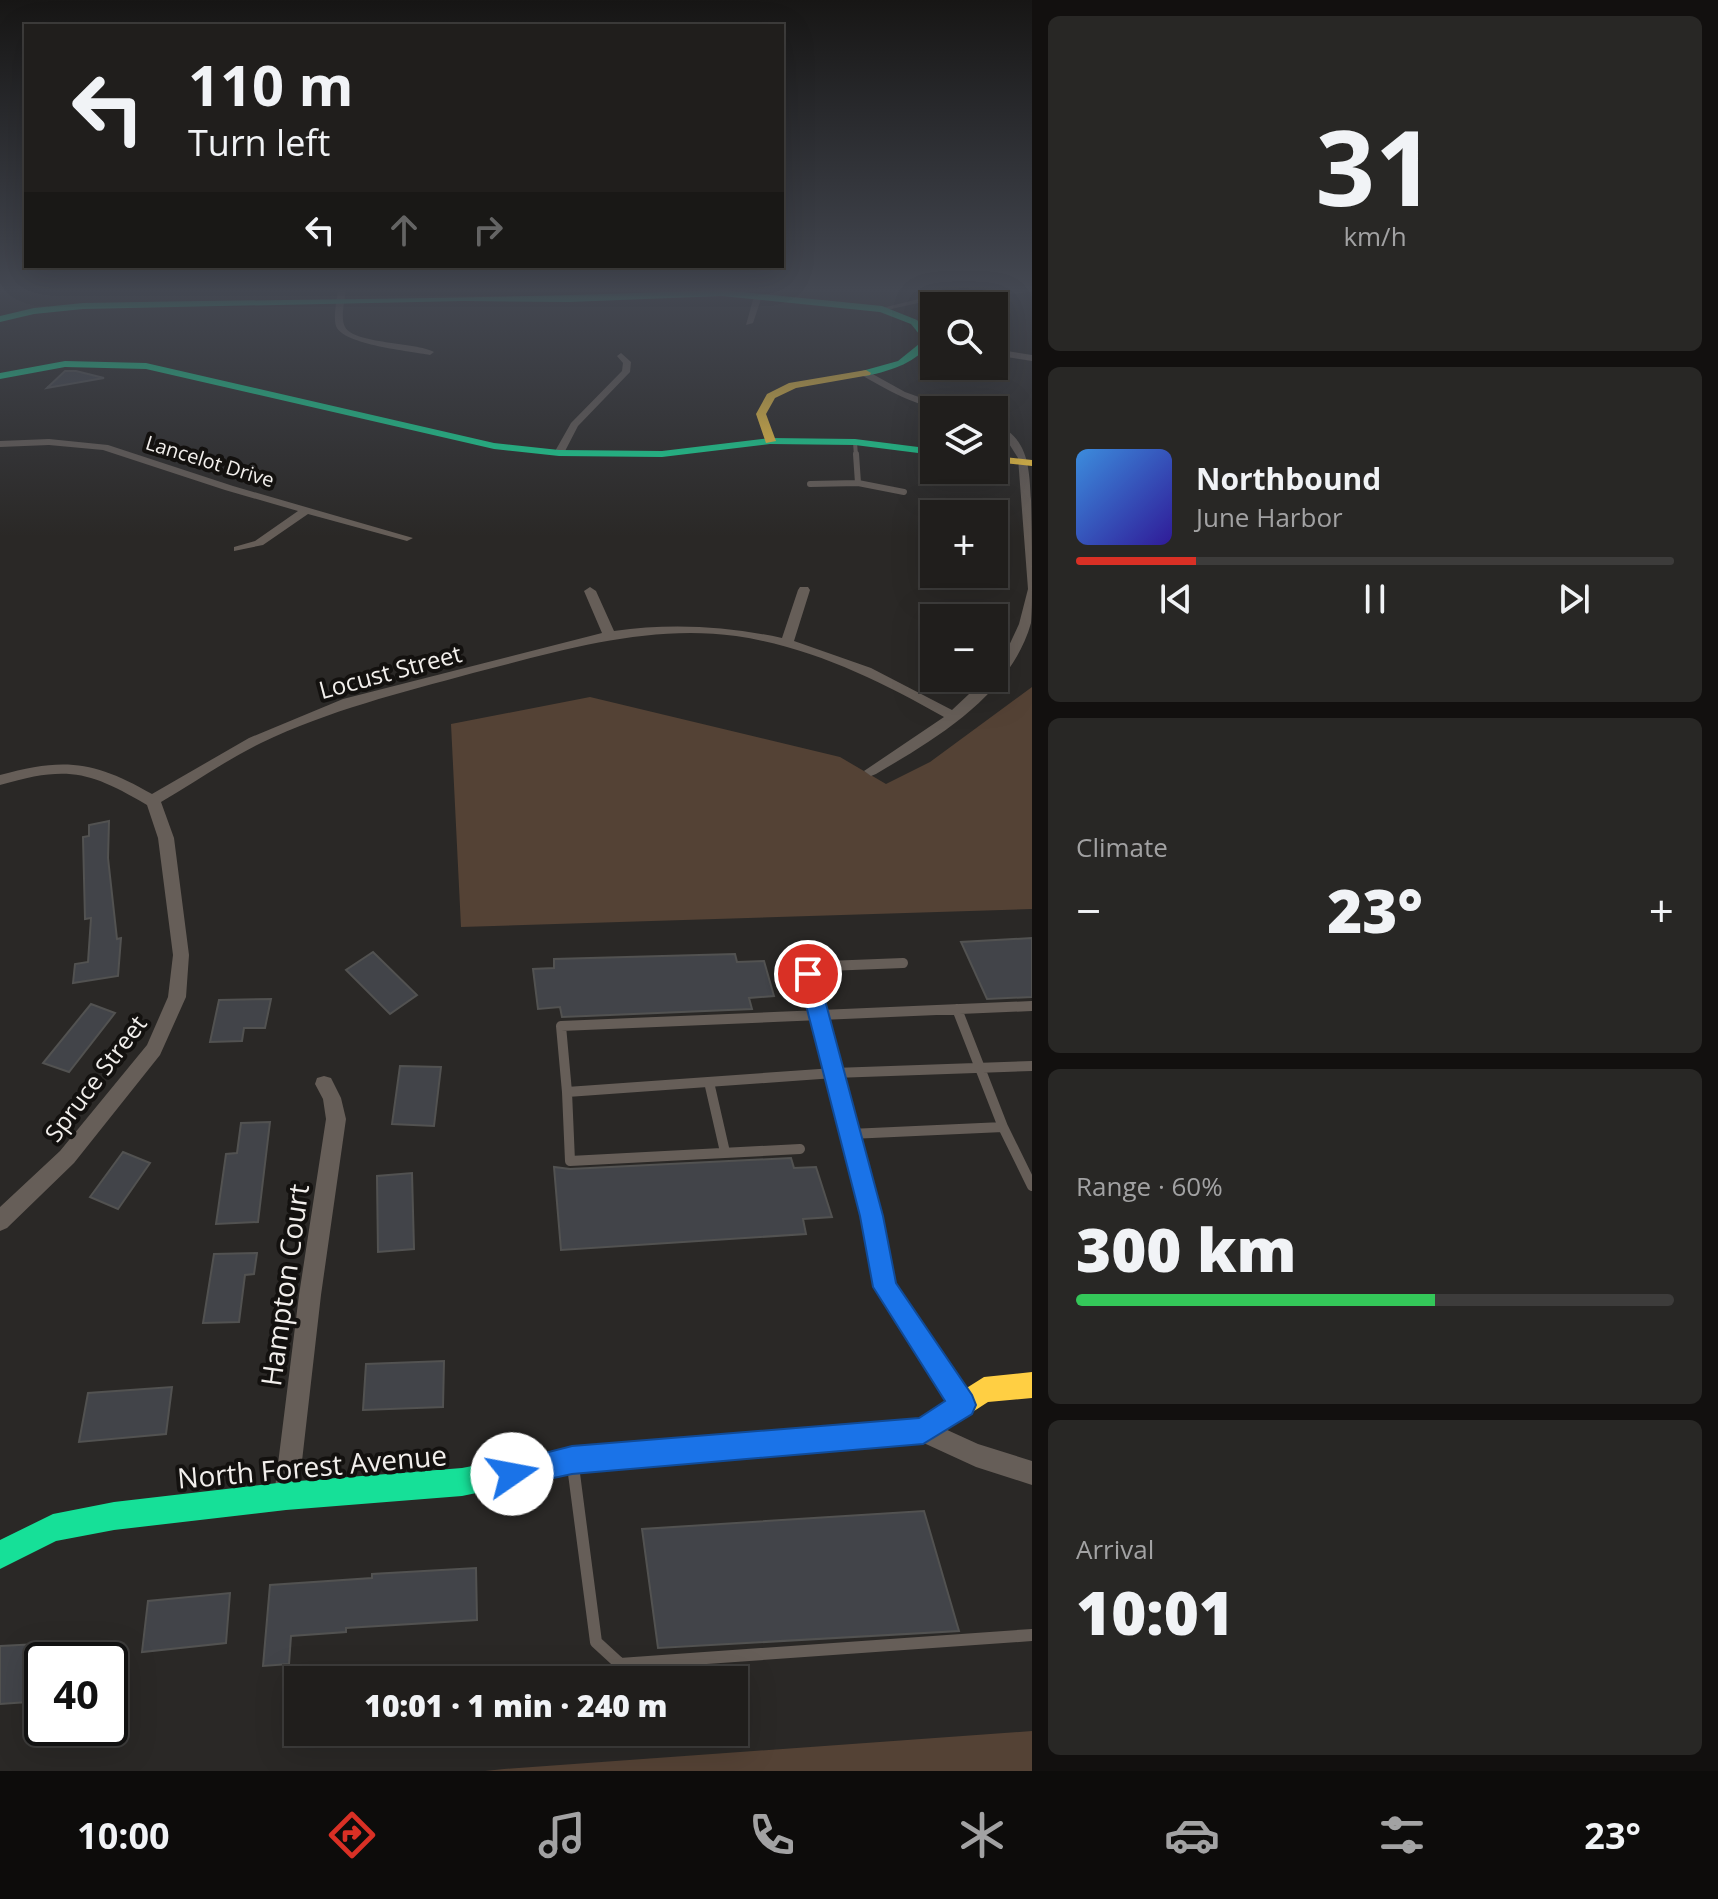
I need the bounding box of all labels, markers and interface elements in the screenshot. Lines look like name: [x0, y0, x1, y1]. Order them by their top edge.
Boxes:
text: 110 m: [188, 46, 354, 122]
icon: left: [56, 56, 160, 160]
text: 31: [1316, 95, 1434, 236]
text: Turn left: [188, 118, 330, 167]
icon: left: [298, 208, 342, 252]
icon: ahead: [382, 208, 426, 252]
icon: right: [466, 208, 510, 252]
text: km/h: [1343, 218, 1407, 254]
map controls: [920, 292, 1008, 692]
button: search: [920, 292, 1008, 380]
button: layers: [920, 396, 1008, 484]
street label: Lancelot Drive: [142, 429, 278, 493]
text: Northbound: [1196, 458, 1381, 499]
text: June Harbor: [1196, 499, 1343, 535]
button: +: [920, 500, 1008, 588]
icon: previous: [1154, 577, 1198, 621]
icon: pause: [1353, 577, 1397, 621]
icon: next: [1552, 577, 1596, 621]
button: −: [920, 604, 1008, 692]
street label: Locust Street: [315, 636, 465, 706]
text: Climate: [1076, 829, 1168, 865]
text: 23°: [1327, 869, 1423, 951]
text: −: [1076, 880, 1101, 940]
text: +: [1649, 880, 1674, 940]
pin: [774, 940, 842, 1008]
icon: arrive: [786, 952, 830, 996]
street label: Spruce Street: [37, 1008, 153, 1148]
text: Range · 60%: [1076, 1168, 1223, 1204]
street label: Hampton Court: [251, 1182, 317, 1388]
text: 300 km: [1076, 1208, 1297, 1290]
position arrow: [470, 1432, 554, 1516]
street label: North Forest Avenue: [176, 1435, 448, 1497]
text: Arrival: [1076, 1531, 1154, 1567]
text: 10:01: [1076, 1571, 1234, 1653]
speed limit sign: 40: [24, 1642, 128, 1746]
text: 10:01 · 1 min · 240 m: [364, 1685, 668, 1726]
icon: directions: [324, 1807, 380, 1863]
icon: music: [534, 1807, 590, 1863]
icon: phone: [744, 1807, 800, 1863]
icon: climate: [954, 1807, 1010, 1863]
icon: car: [1164, 1807, 1220, 1863]
icon: filters: [1374, 1807, 1430, 1863]
text: 10:00: [77, 1811, 170, 1860]
text: 23°: [1584, 1811, 1641, 1860]

